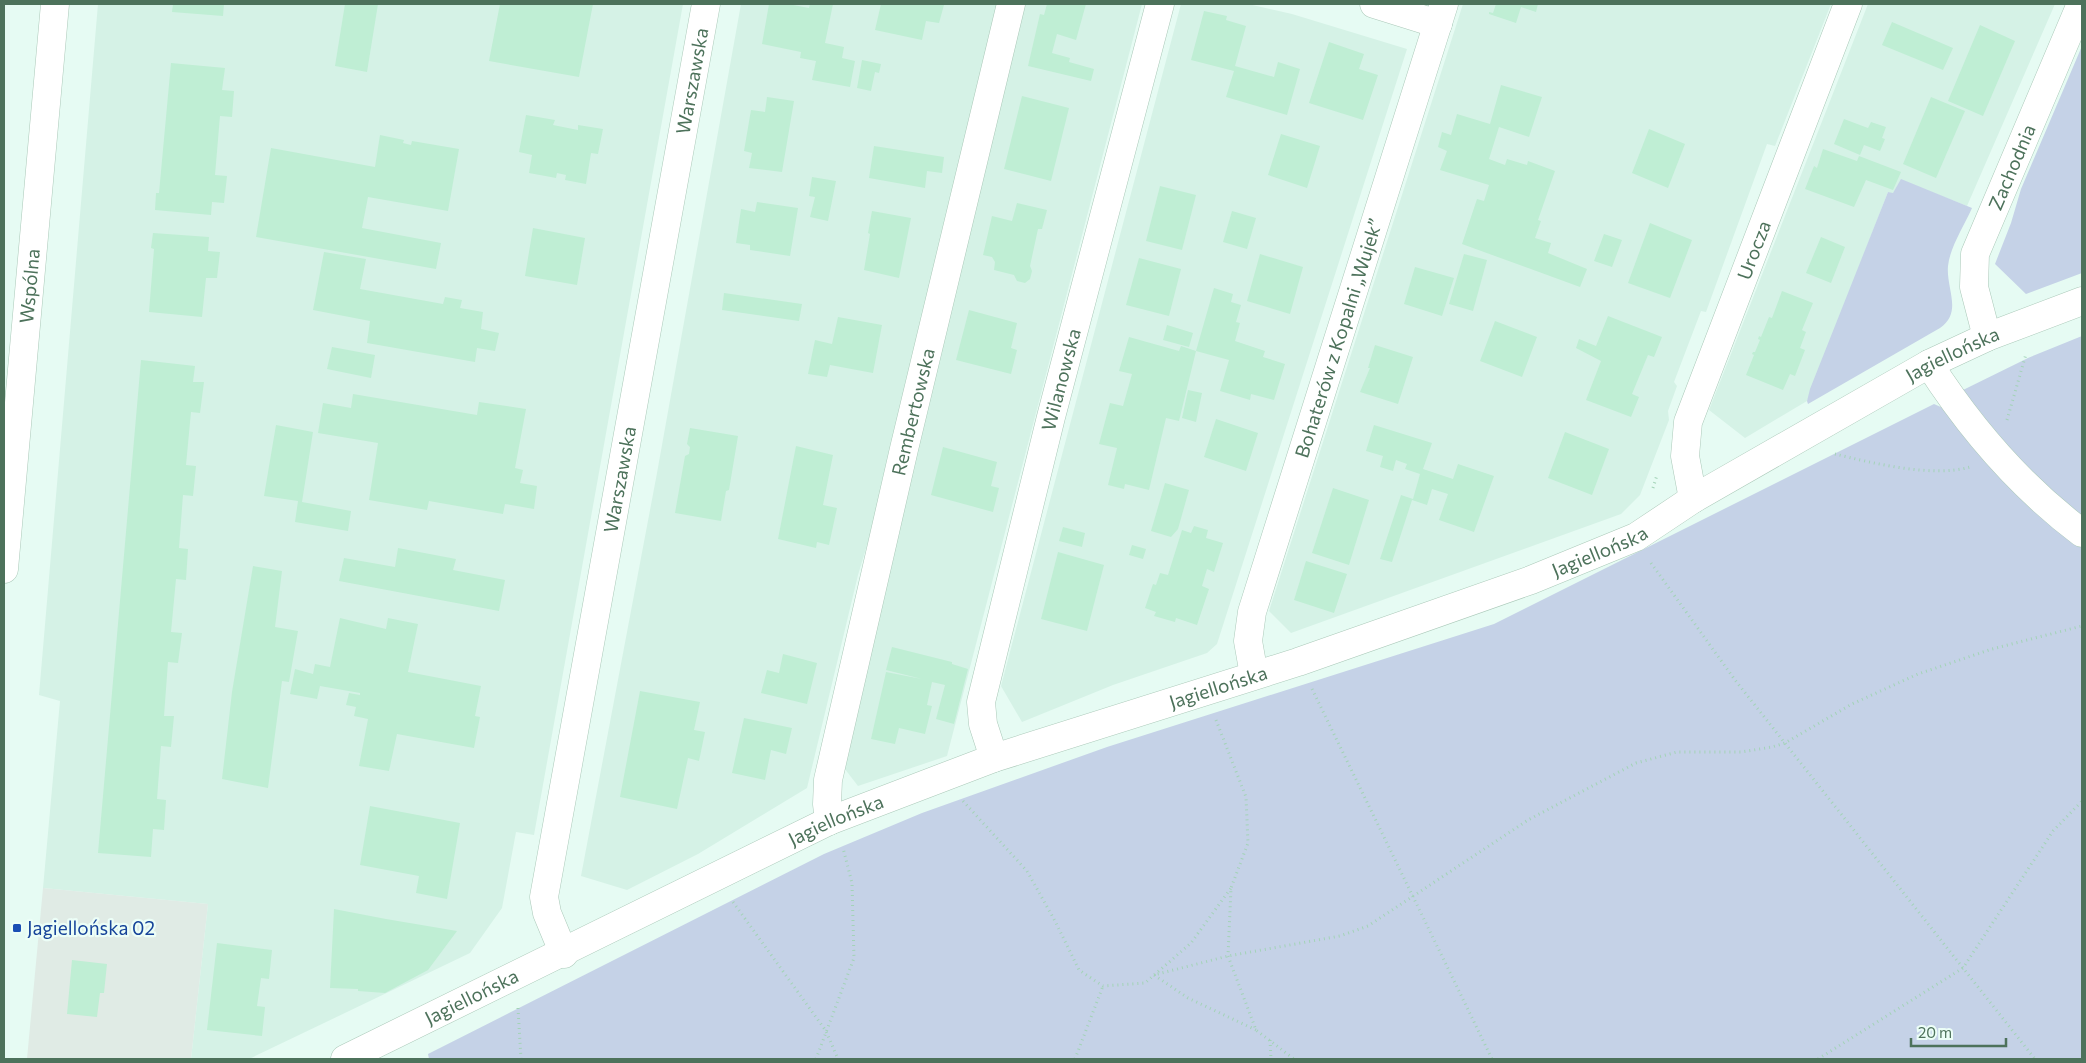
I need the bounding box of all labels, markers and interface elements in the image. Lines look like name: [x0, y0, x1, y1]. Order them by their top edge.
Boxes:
street label: Warszawska: [671, 26, 712, 136]
street label: Zachodnia: [1983, 121, 2040, 213]
street label: Bohaterów z Kopalni „Wujek”: [1289, 215, 1387, 461]
street label: Urocza: [1732, 217, 1775, 283]
street label: Wspólna: [14, 248, 44, 324]
street label: Jagiellońska: [1901, 321, 2002, 386]
street label: Wilanowska: [1036, 326, 1085, 433]
street label: Rembertowska: [886, 346, 939, 478]
street label: Warszawska: [598, 424, 640, 534]
street label: Jagiellońska: [1548, 521, 1652, 581]
street label: Jagiellońska: [1166, 660, 1270, 713]
street label: Jagiellońska: [784, 789, 887, 850]
place label: Jagiellońska 02: [27, 916, 155, 939]
marker: Jagiellońska 02: [11, 922, 23, 934]
street label: Jagiellońska: [421, 964, 522, 1029]
scale bar: [1911, 1016, 2006, 1048]
text: 20 m: [1918, 1023, 1952, 1041]

